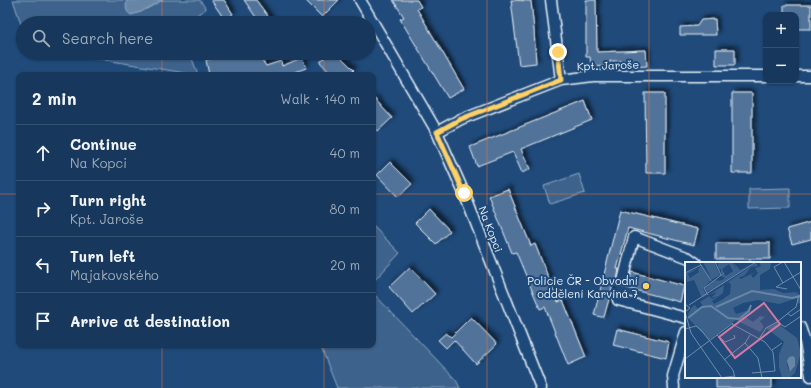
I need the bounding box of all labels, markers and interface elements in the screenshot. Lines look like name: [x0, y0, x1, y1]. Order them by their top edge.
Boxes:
map controls: [763, 12, 799, 84]
button: +: [763, 12, 799, 48]
search box: [16, 16, 376, 60]
icon: search: [30, 27, 52, 49]
text: Search here: [62, 28, 153, 48]
route end: [549, 43, 567, 61]
button: −: [763, 48, 799, 84]
street label: Kpt. Jaroše: [577, 56, 640, 74]
text: 2 min: [32, 87, 77, 109]
text: Walk · 140 m: [280, 90, 360, 107]
text: Continue: [70, 134, 137, 154]
icon: ahead: [32, 142, 54, 164]
text: 40 m: [330, 144, 360, 161]
text: Na Kopci: [70, 154, 127, 171]
route start: [455, 184, 473, 202]
text: Turn right: [70, 190, 147, 210]
icon: right: [32, 198, 54, 220]
text: 80 m: [330, 200, 360, 217]
street label: Na Kopci: [475, 204, 507, 254]
text: Kpt. Jaroše: [70, 210, 144, 227]
text: Turn left: [70, 246, 135, 266]
icon: left: [32, 254, 54, 276]
text: 20 m: [330, 256, 360, 273]
inset map: [685, 262, 801, 378]
text: Majakovského: [70, 266, 159, 283]
place label: Policie ČR - Obvodní oddělení Karviná 7: [527, 273, 638, 301]
marker: Policie ČR - Obvodní oddělení Karviná 7: [641, 281, 651, 291]
icon: arrive: [32, 310, 54, 332]
text: Arrive at destination: [70, 311, 230, 331]

